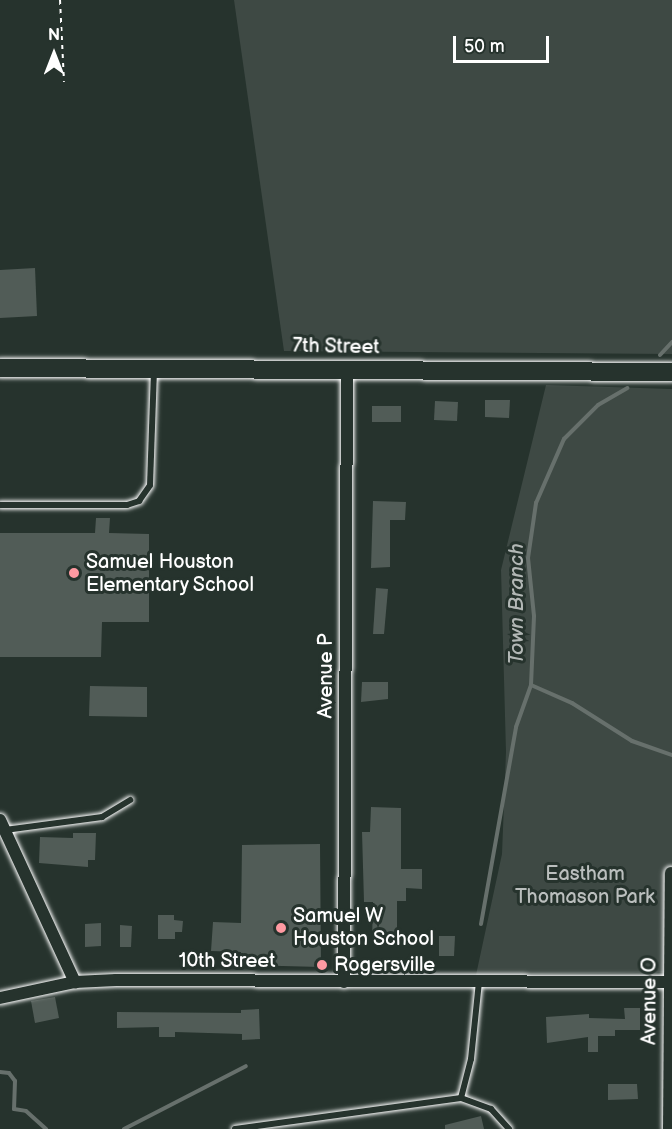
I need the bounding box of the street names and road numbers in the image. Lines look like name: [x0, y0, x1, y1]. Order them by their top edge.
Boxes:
street label: 7th Street: [292, 334, 380, 360]
street label: Avenue P: [314, 633, 338, 719]
street label: 10th Street: [178, 949, 276, 973]
street label: Avenue O: [638, 957, 662, 1045]

